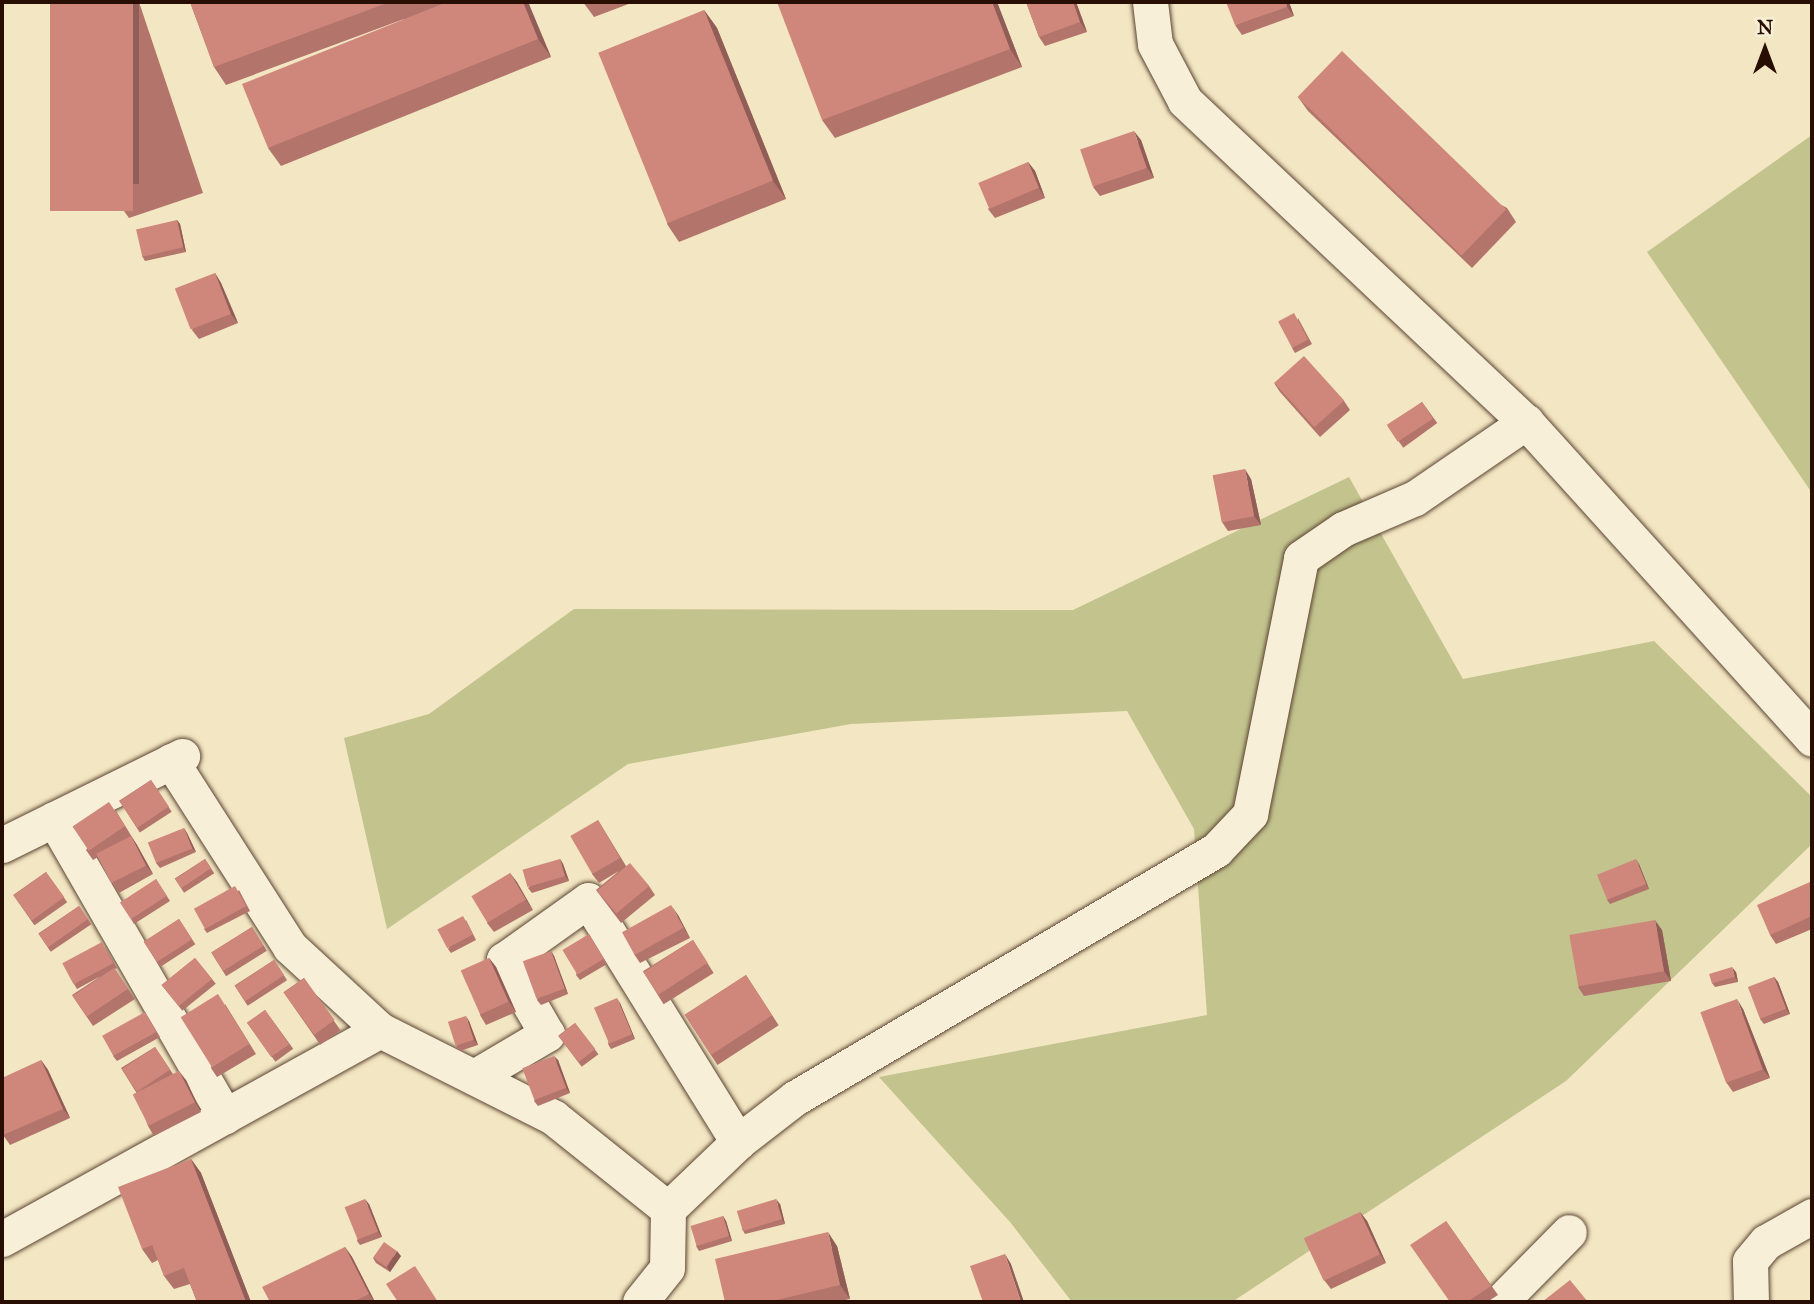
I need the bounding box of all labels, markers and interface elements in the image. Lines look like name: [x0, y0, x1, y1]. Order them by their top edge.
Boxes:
north arrow: [1730, 14, 1800, 84]
text: N: [1757, 16, 1773, 39]

